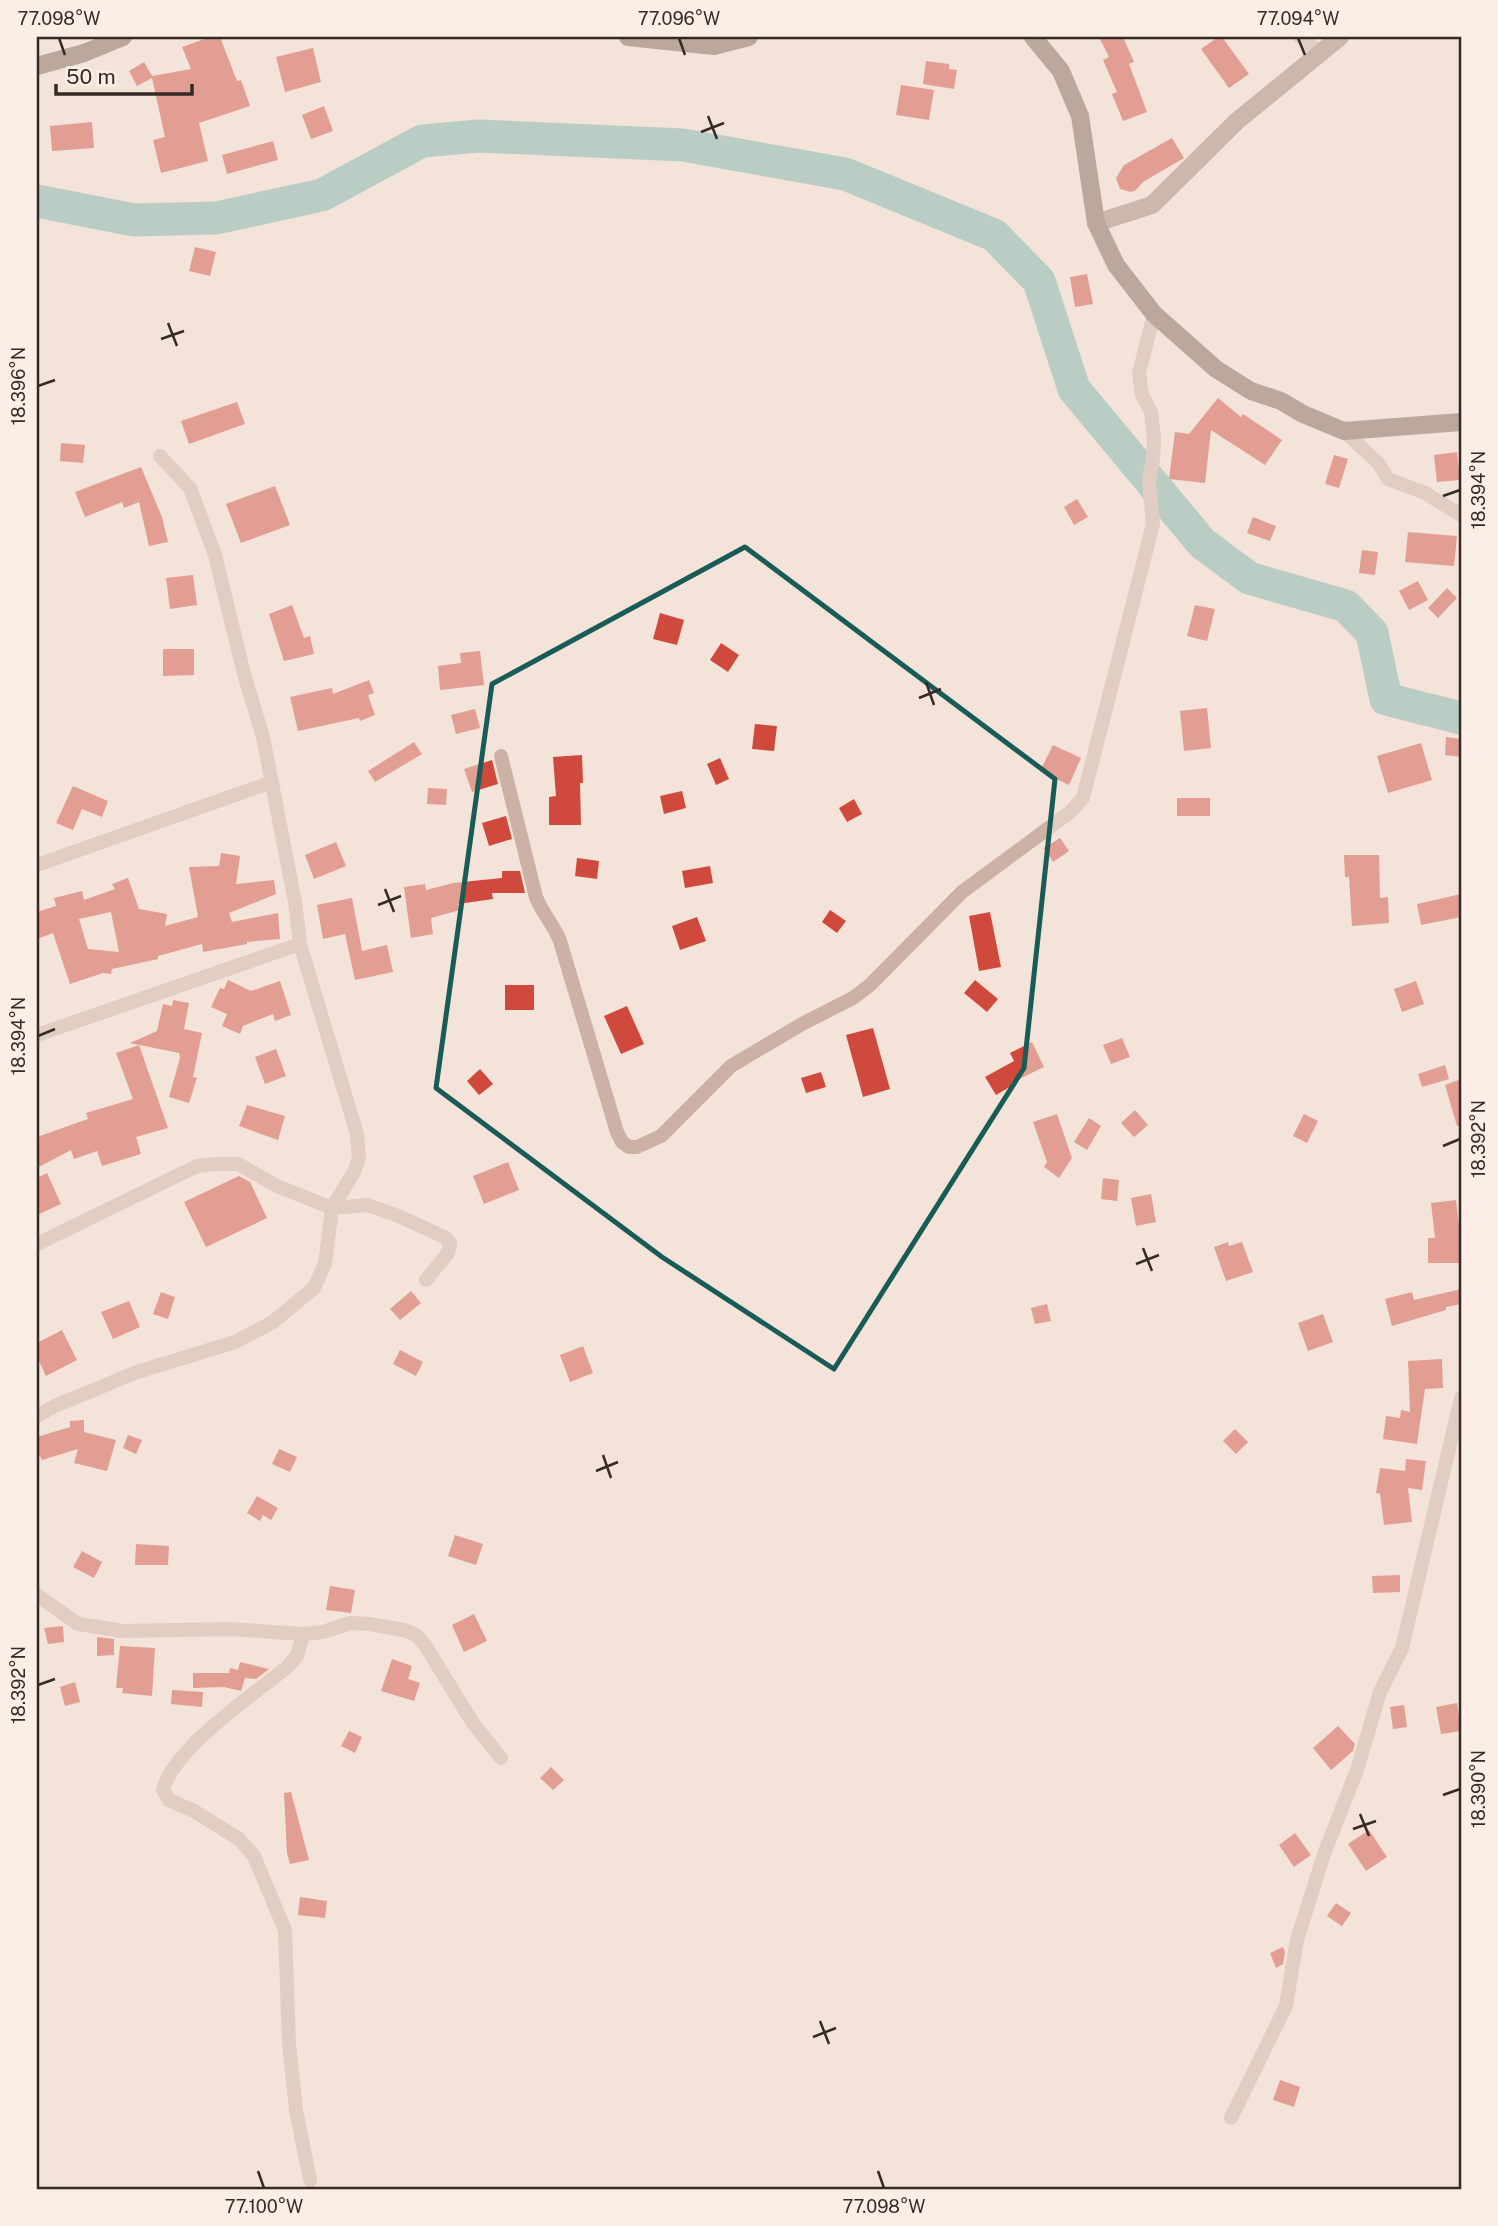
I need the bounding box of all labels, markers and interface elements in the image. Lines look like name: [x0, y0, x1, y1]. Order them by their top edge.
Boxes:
text: 77.098°W: [18, 8, 100, 29]
text: 77.096°W: [638, 8, 720, 29]
text: 77.094°W: [1257, 8, 1339, 29]
scale bar: [56, 52, 192, 96]
text: 50 m: [66, 64, 116, 89]
text: 18.396°N: [8, 347, 29, 425]
text: 18.394°N: [1468, 451, 1489, 529]
text: 18.394°N: [8, 997, 29, 1075]
text: 18.392°N: [1468, 1100, 1489, 1178]
text: 18.392°N: [8, 1646, 29, 1724]
text: 18.390°N: [1468, 1750, 1489, 1828]
text: 77.100°W: [225, 2196, 303, 2217]
text: 77.098°W: [843, 2196, 925, 2217]

